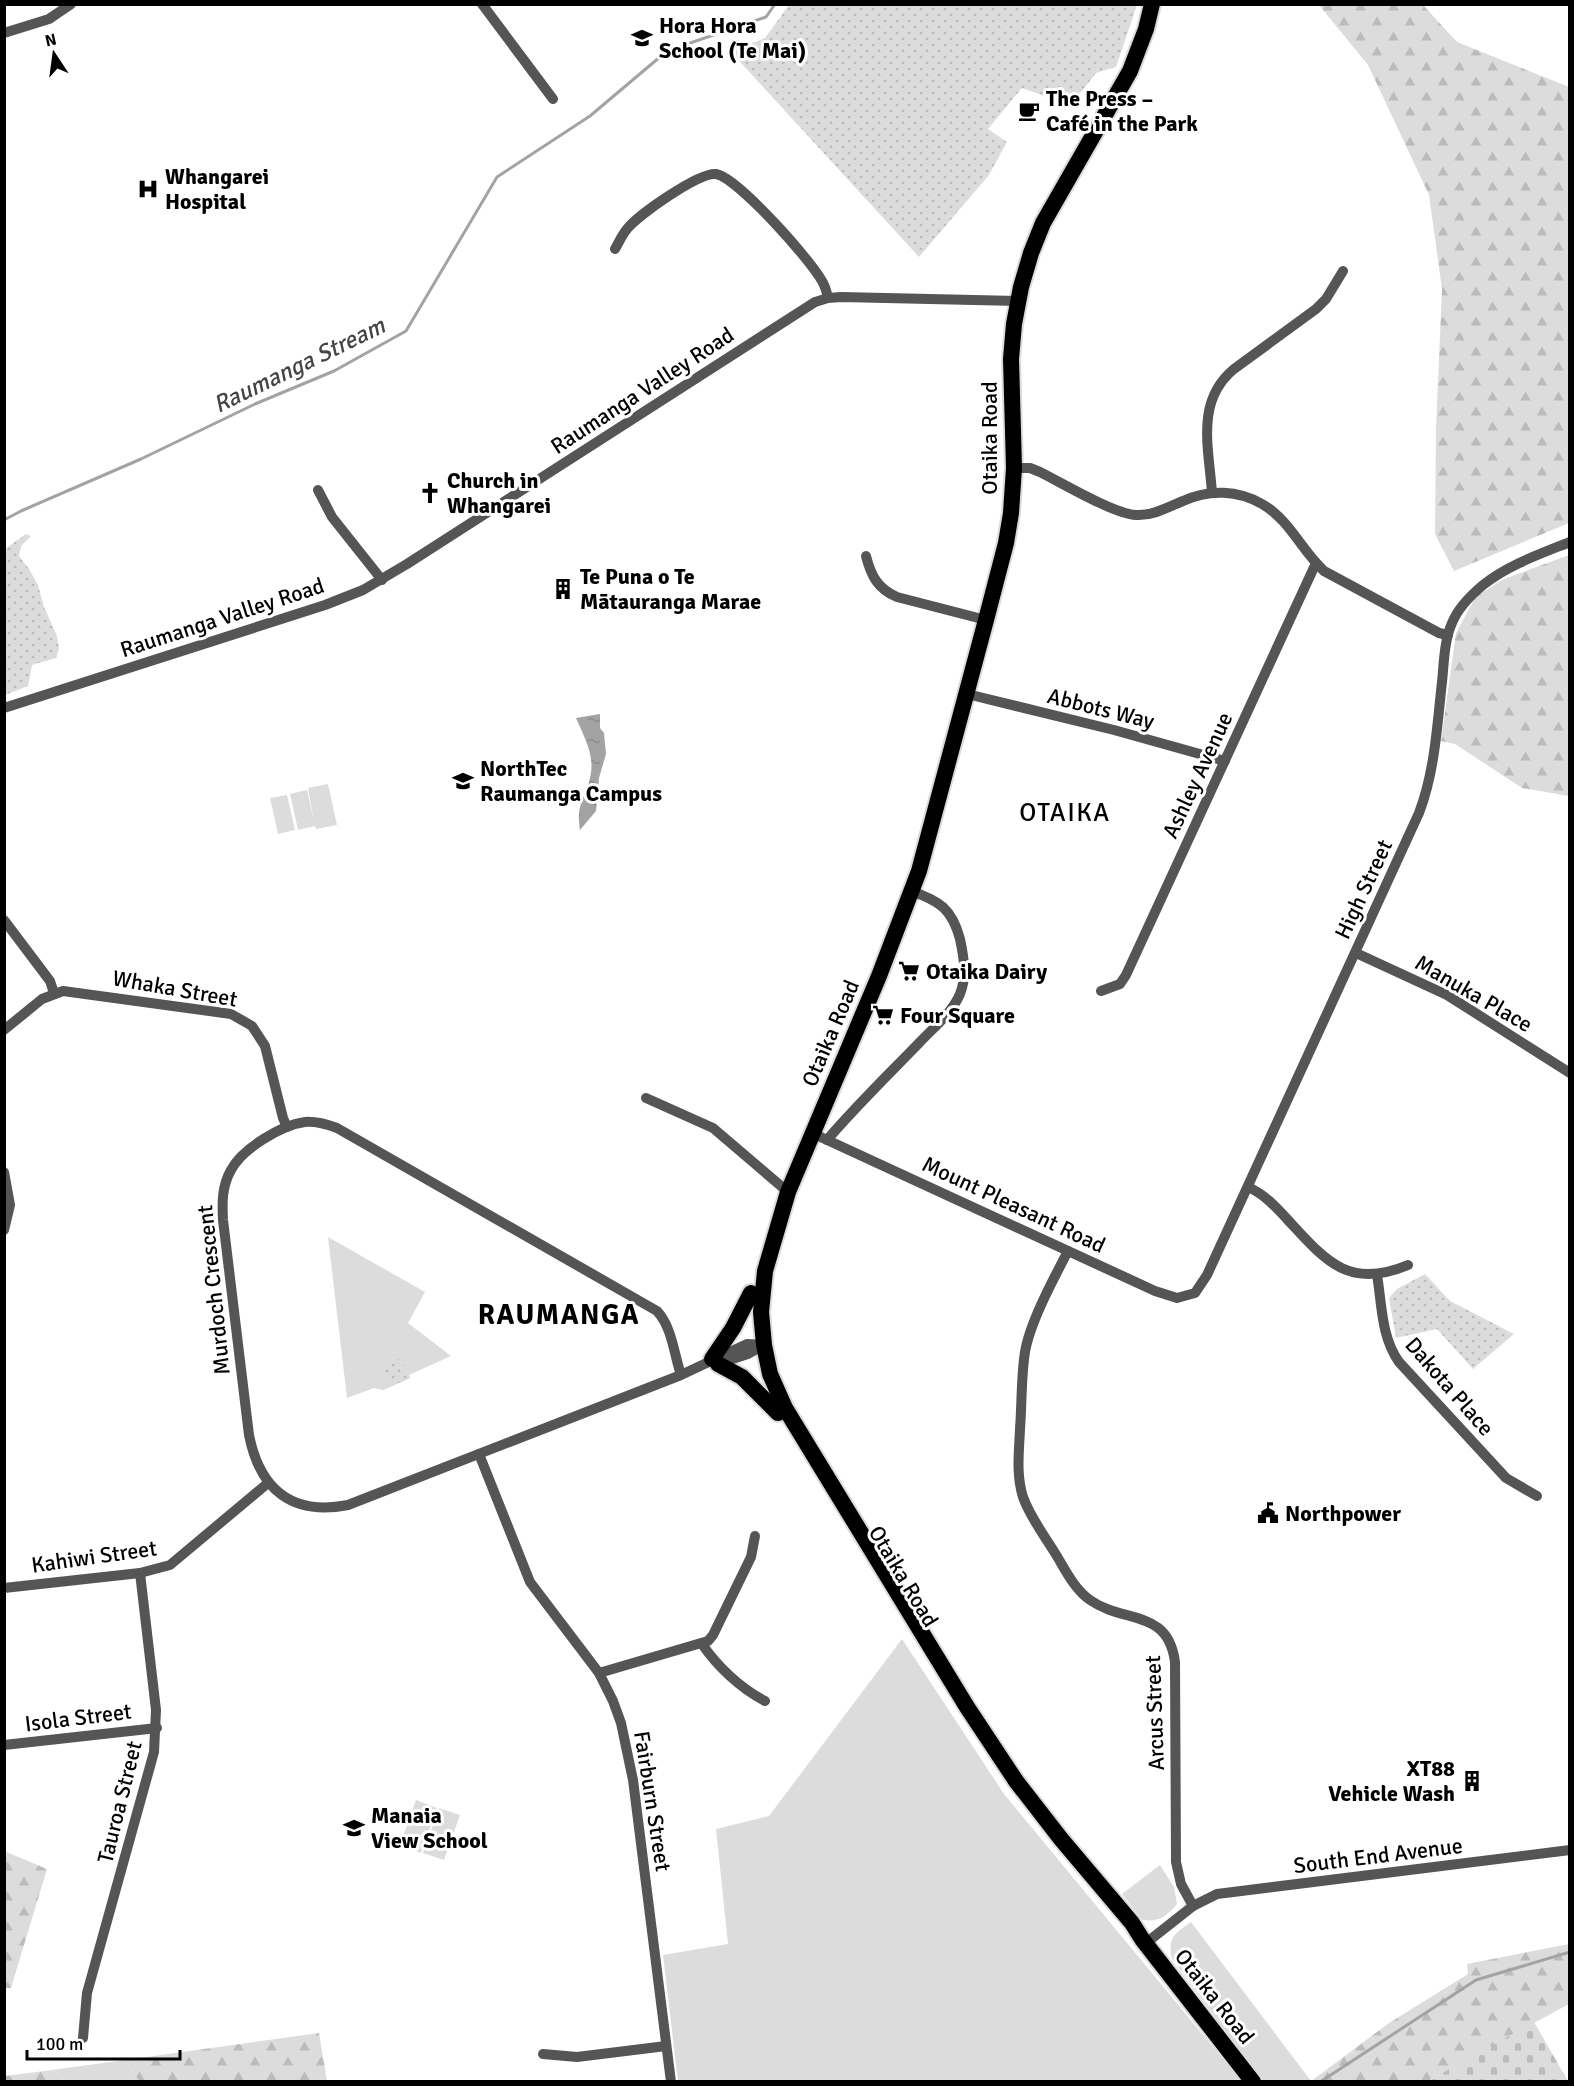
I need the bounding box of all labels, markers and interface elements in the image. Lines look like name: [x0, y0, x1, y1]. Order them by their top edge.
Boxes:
place label: Hora Hora School (Te Mai): [659, 12, 806, 64]
north arrow: [24, 24, 84, 84]
school or university icon: Hora Hora School (Te Mai): [630, 26, 654, 50]
text: N: [43, 29, 59, 51]
place label: The Press – Café in the Park: [1046, 85, 1198, 137]
cafe icon: The Press – Café in the Park: [1017, 99, 1041, 123]
place label: Whangarei Hospital: [165, 163, 269, 215]
hospital icon: Whangarei Hospital: [136, 177, 160, 201]
water label: Raumanga Stream: [208, 310, 391, 420]
street label: Raumanga Valley Road: [546, 321, 739, 460]
street label: Otaika Road: [976, 381, 1003, 495]
place label: Church in Whangarei: [447, 467, 551, 519]
church icon: Church in Whangarei: [418, 481, 442, 505]
place label: Te Puna o Te Mātauranga Marae: [580, 563, 761, 615]
street label: Raumanga Valley Road: [117, 572, 328, 663]
building icon: Te Puna o Te Mātauranga Marae: [551, 577, 575, 601]
street label: Abbots Way: [1045, 682, 1158, 735]
street label: Ashley Avenue: [1156, 708, 1238, 843]
place label: NorthTec Raumanga Campus: [480, 755, 662, 807]
school or university icon: NorthTec Raumanga Campus: [451, 769, 475, 793]
district label: OTAIKA: [1019, 797, 1111, 829]
street label: High Street: [1329, 835, 1398, 943]
street label: Manuka Place: [1410, 949, 1537, 1038]
place label: Otaika Dairy: [926, 958, 1047, 985]
supermarket icon: Otaika Dairy: [897, 959, 921, 983]
street label: Whaka Street: [110, 964, 240, 1013]
street label: Otaika Road: [796, 976, 865, 1091]
place label: Four Square: [900, 1002, 1015, 1029]
supermarket icon: Four Square: [871, 1003, 895, 1027]
street label: Mount Pleasant Road: [918, 1150, 1110, 1259]
street label: Murdoch Crescent: [191, 1203, 236, 1376]
district label: RAUMANGA: [478, 1298, 640, 1332]
street label: Dakota Place: [1399, 1331, 1500, 1441]
place label: Northpower: [1285, 1500, 1401, 1527]
public building icon: Northpower: [1256, 1501, 1280, 1525]
street label: Otaika Road: [863, 1521, 944, 1632]
street label: Kahiwi Street: [30, 1534, 159, 1579]
street label: Arcus Street: [1139, 1655, 1170, 1771]
street label: Isola Street: [23, 1698, 133, 1737]
street label: Fairburn Street: [628, 1729, 677, 1874]
street label: Tauroa Street: [91, 1738, 148, 1866]
place label: XT88 Vehicle Wash: [1328, 1755, 1455, 1807]
building icon: XT88 Vehicle Wash: [1460, 1769, 1484, 1793]
place label: Manaia View School: [371, 1802, 488, 1854]
school or university icon: Manaia View School: [342, 1816, 366, 1840]
street label: South End Avenue: [1292, 1832, 1464, 1879]
street label: Otaika Road: [1169, 1943, 1260, 2049]
scale bar: [27, 2023, 180, 2061]
text: 100 m: [36, 2033, 83, 2055]

